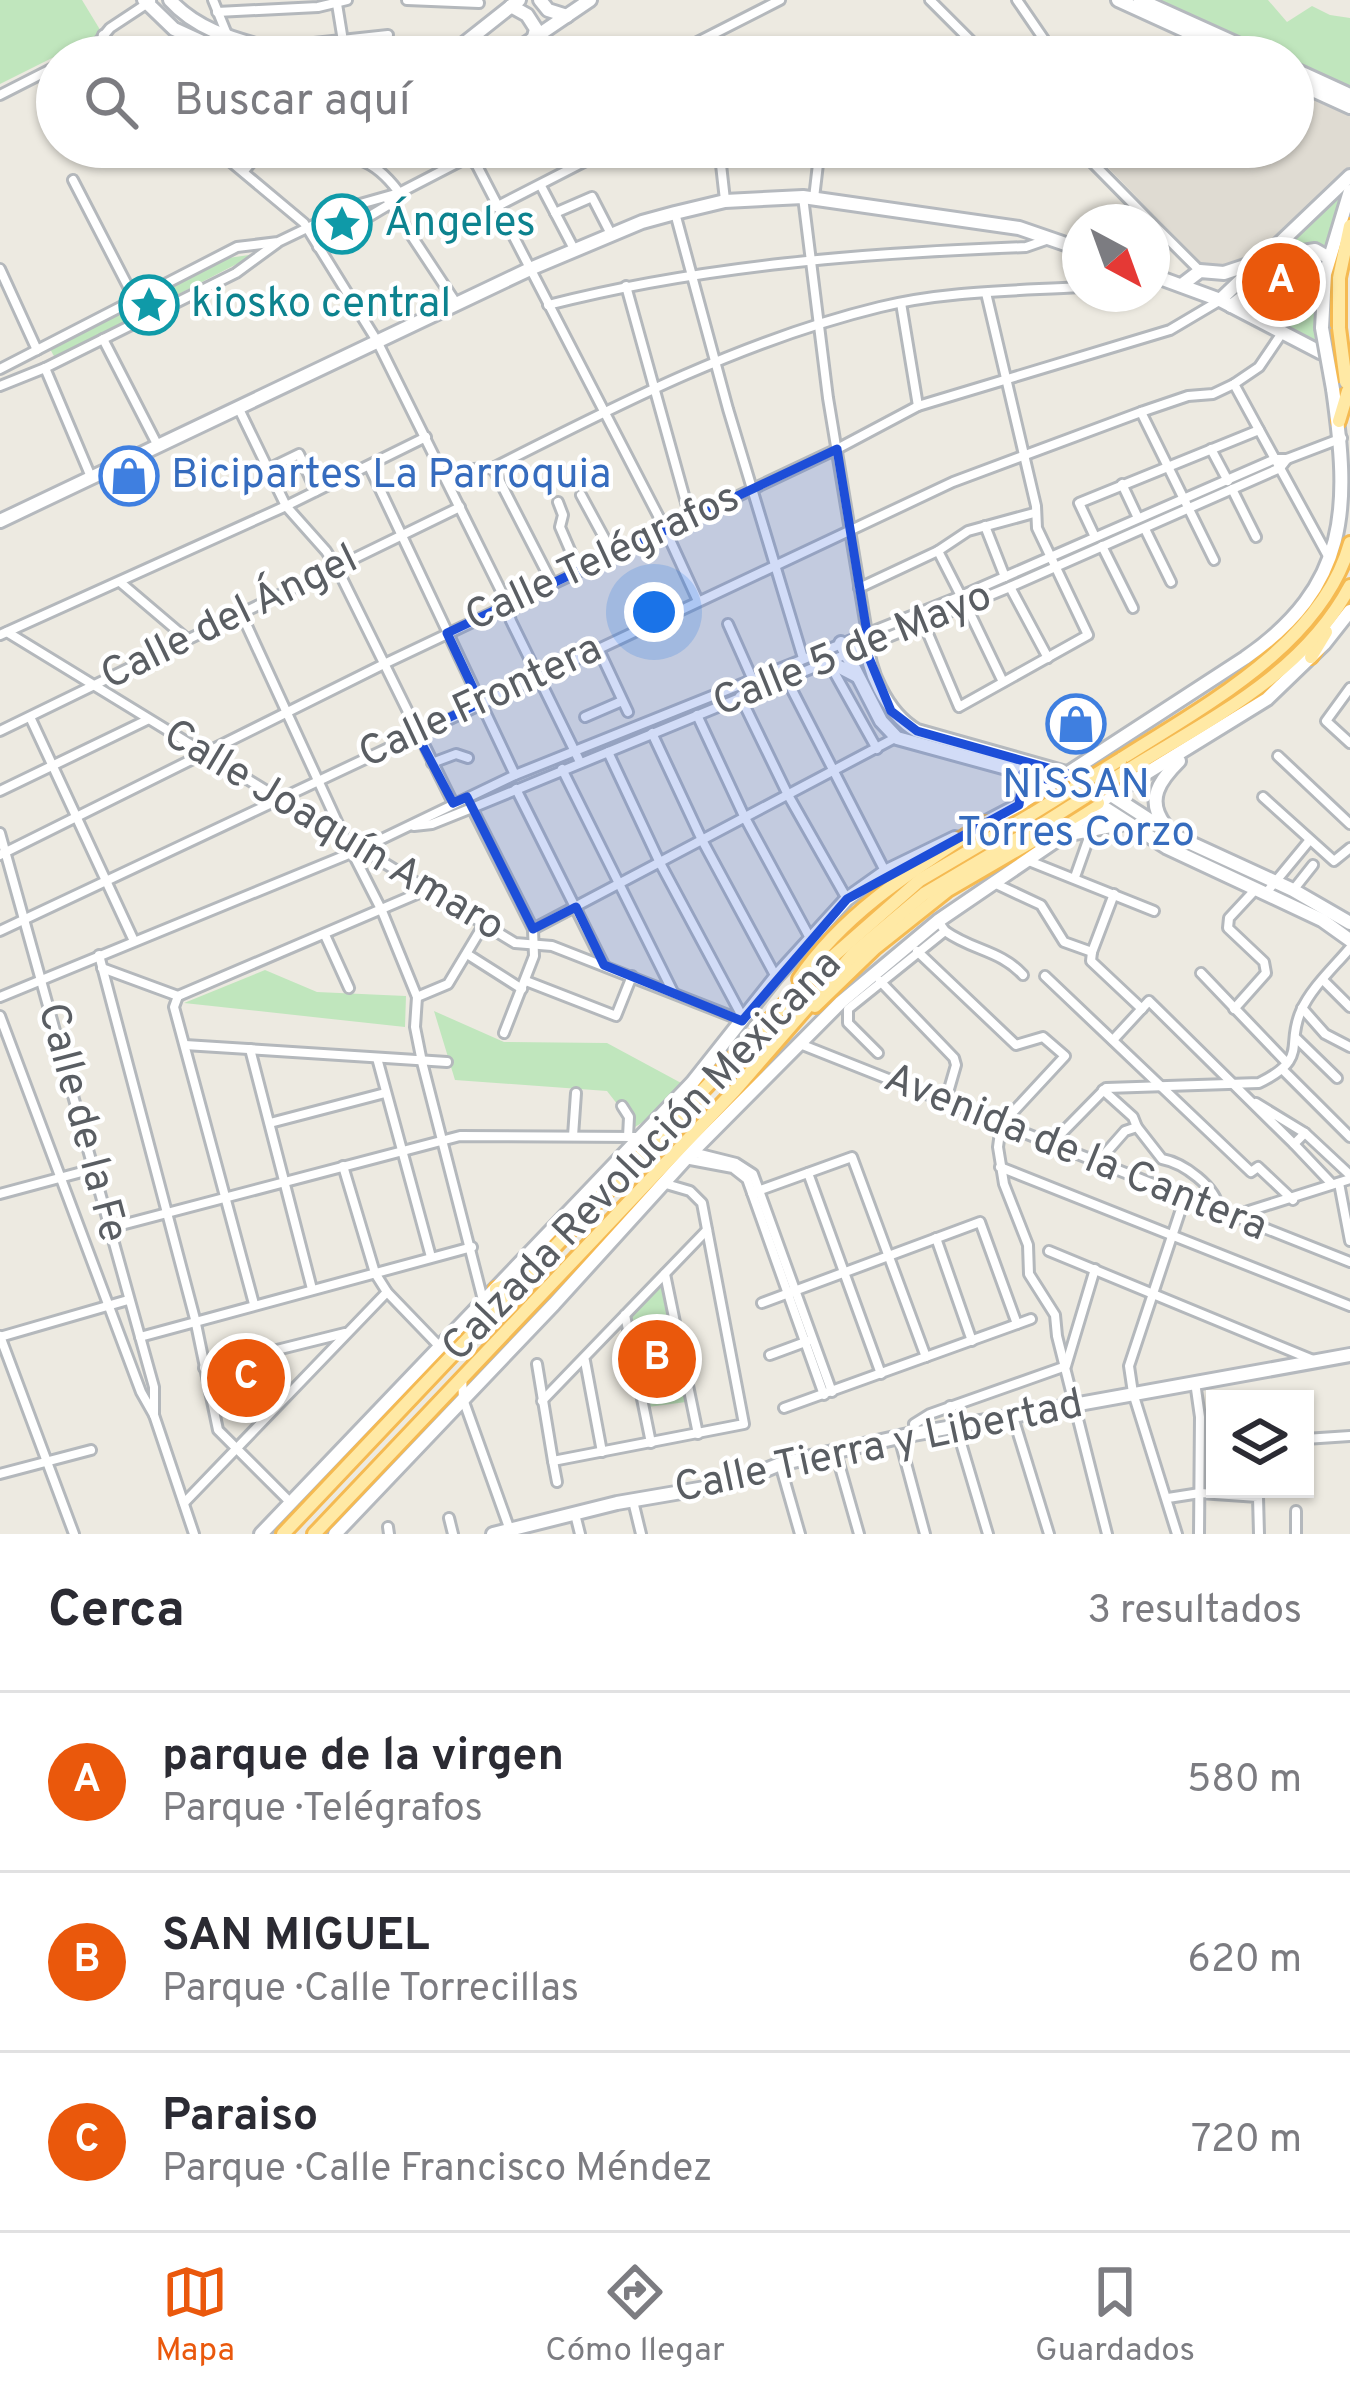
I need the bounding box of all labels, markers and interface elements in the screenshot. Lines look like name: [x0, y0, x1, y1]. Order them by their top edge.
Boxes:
search box: [36, 36, 1314, 168]
icon: search: [78, 69, 144, 135]
text: Buscar aquí: [174, 74, 410, 131]
place icon: Ángeles: [311, 193, 373, 255]
place label: Ángeles: [384, 196, 536, 251]
north arrow: [1062, 204, 1170, 312]
pin: A: [1242, 237, 1320, 327]
place icon: kiosko central: [118, 274, 180, 336]
place label: kiosko central: [191, 279, 451, 332]
shop icon: Bicipartes La Parroquia: [98, 445, 160, 507]
place label: Bicipartes La Parroquia: [171, 450, 611, 503]
street label: Calle Telégrafos: [458, 472, 748, 646]
street label: Calle del Ángel: [92, 532, 367, 704]
street label: Calle 5 de Mayo: [706, 571, 1000, 731]
your location: [624, 582, 684, 642]
street label: Calle Frontera: [351, 624, 611, 782]
shop icon: NISSAN Torres Corzo: [1045, 693, 1107, 755]
street label: Calle Joaquín Amaro: [153, 709, 513, 955]
place label: NISSAN Torres Corzo: [957, 760, 1195, 861]
street label: Calzada Revolución Mexicana: [432, 940, 854, 1374]
street label: Calle de la Fe: [24, 998, 138, 1248]
street label: Avenida de la Cantera: [876, 1053, 1274, 1255]
pin: B: [618, 1314, 696, 1404]
pin: C: [207, 1333, 285, 1423]
street label: Calle Tierra y Libertad: [670, 1379, 1088, 1517]
map controls: [1206, 1390, 1314, 1498]
button: layers: [1206, 1390, 1314, 1498]
text: Cerca: [48, 1580, 185, 1645]
text: 3 resultados: [1087, 1588, 1302, 1637]
text: parque de la virgen: [162, 1729, 564, 1786]
text: A: [73, 1757, 101, 1806]
text: 580 m: [1187, 1757, 1302, 1806]
text: Parque · Telégrafos: [162, 1786, 483, 1835]
text: SAN MIGUEL: [162, 1909, 430, 1966]
text: B: [74, 1937, 100, 1986]
text: 620 m: [1188, 1937, 1302, 1986]
text: Parque · Calle Torrecillas: [162, 1966, 579, 2015]
text: Paraiso: [162, 2089, 318, 2146]
text: C: [75, 2117, 99, 2166]
text: 720 m: [1191, 2117, 1302, 2166]
text: Parque · Calle Francisco Méndez: [162, 2146, 713, 2195]
tab: Mapa: [155, 2259, 235, 2373]
tab: Cómo llegar: [545, 2259, 725, 2373]
tab: Guardados: [1035, 2259, 1195, 2373]

